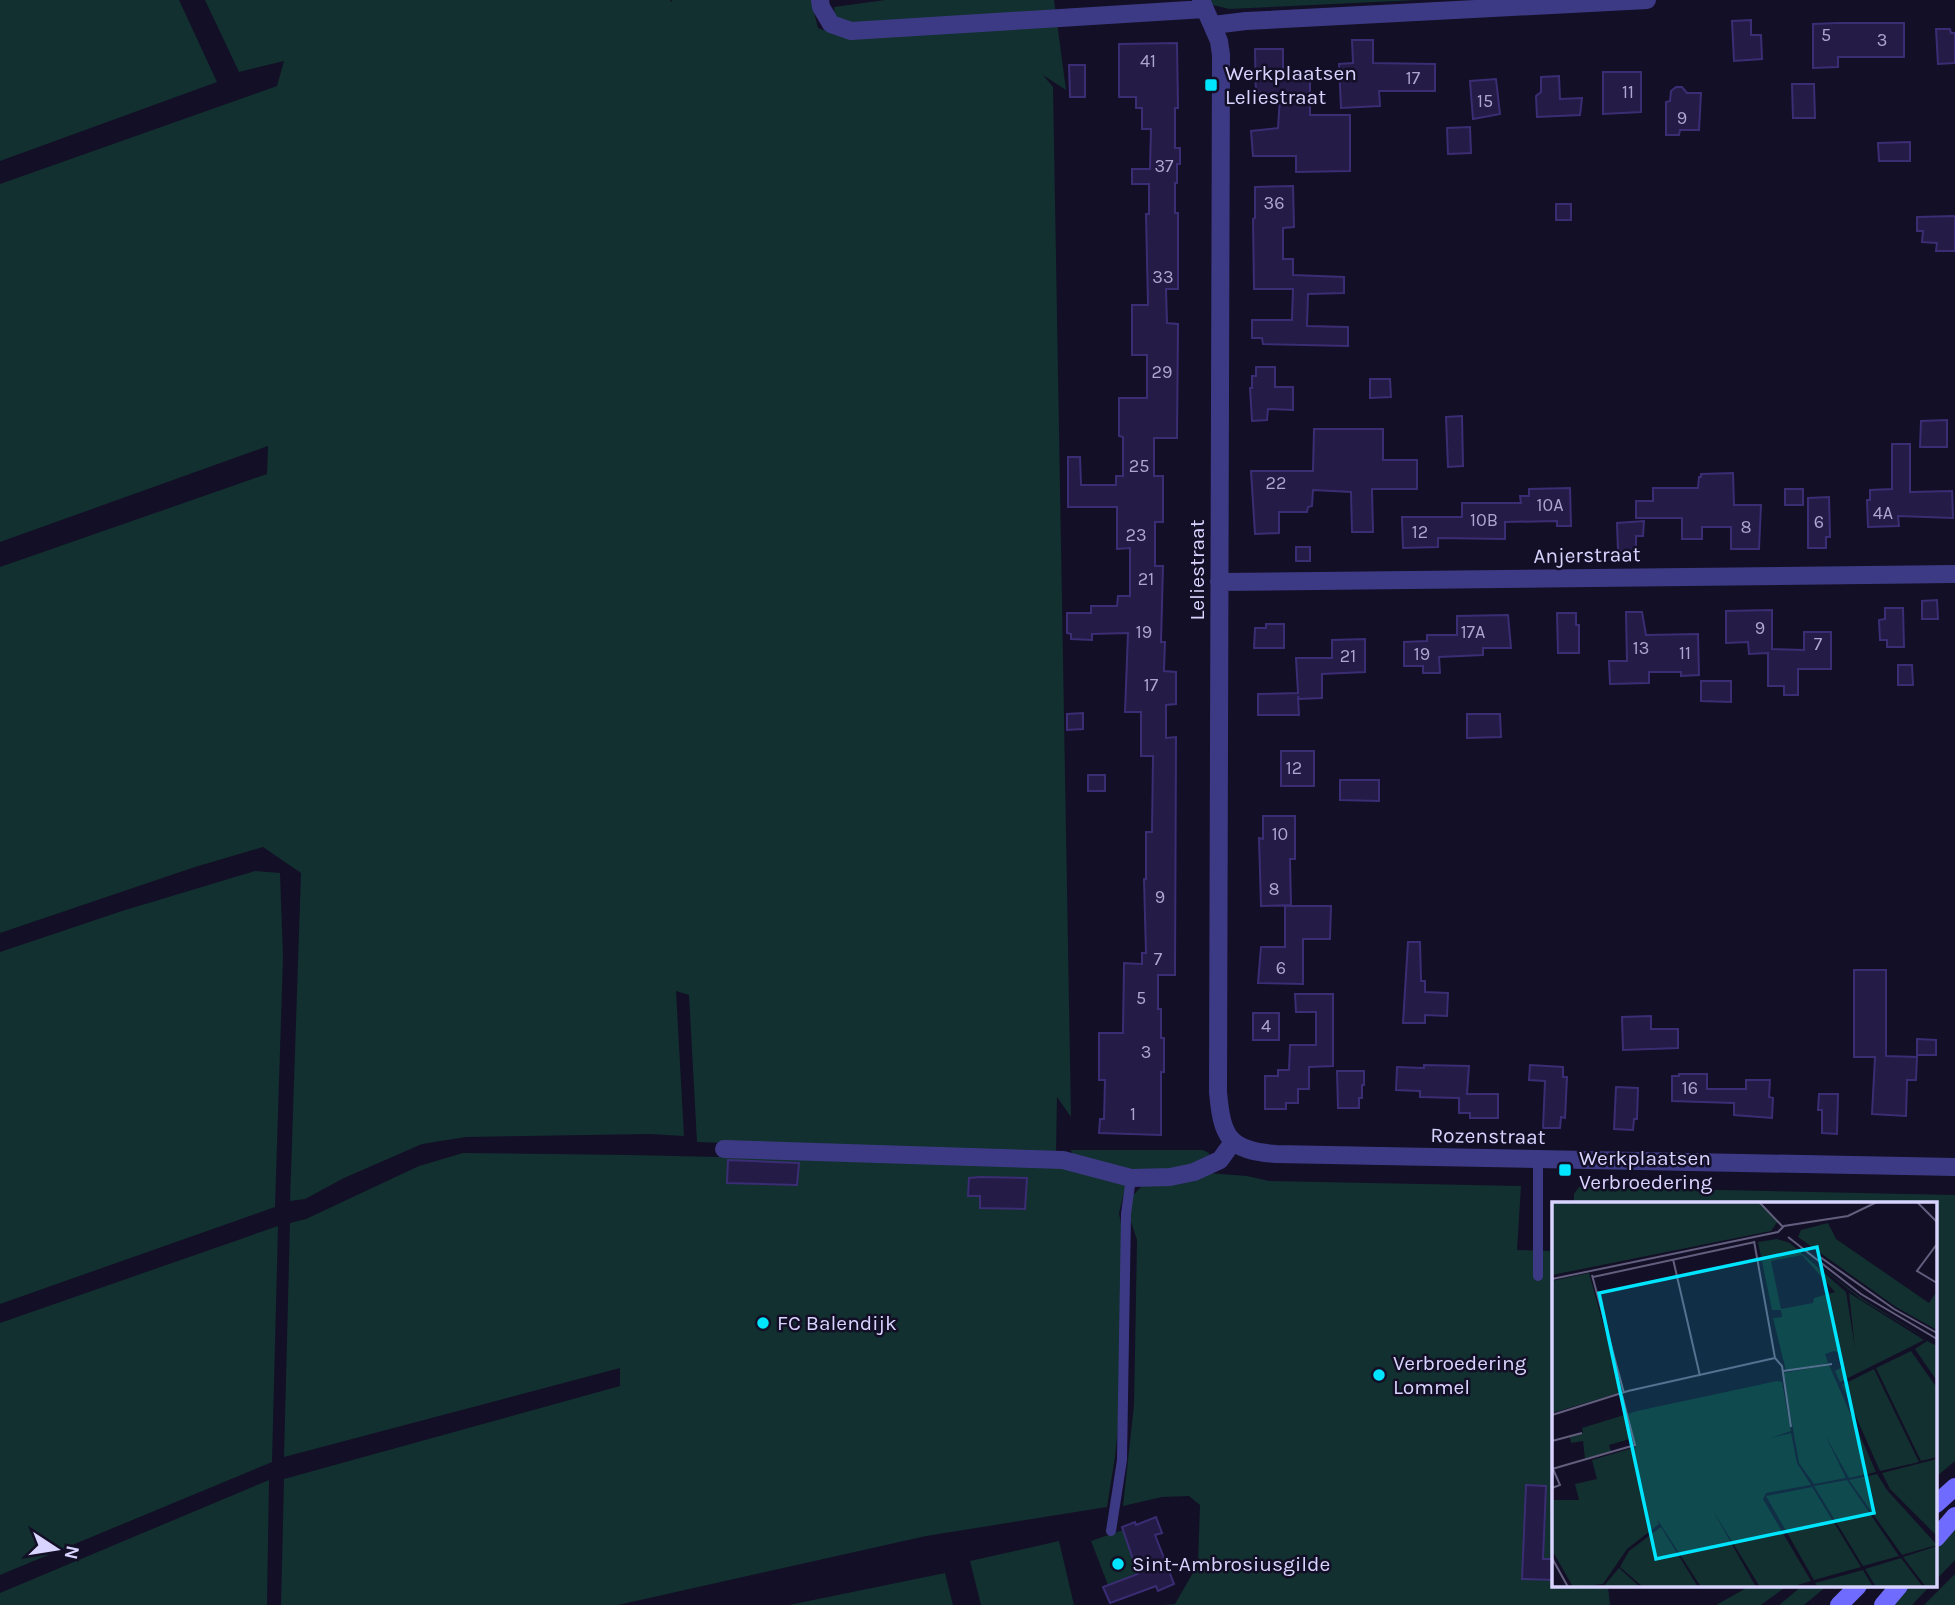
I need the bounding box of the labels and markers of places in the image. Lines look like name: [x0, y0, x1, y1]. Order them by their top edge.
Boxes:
place label: Werkplaatsen Leliestraat: [1225, 61, 1357, 109]
marker: Werkplaatsen Leliestraat: [1203, 77, 1219, 93]
place label: Werkplaatsen Verbroedering: [1579, 1146, 1713, 1194]
marker: Werkplaatsen Verbroedering: [1557, 1162, 1573, 1178]
place label: FC Balendijk: [777, 1311, 897, 1335]
marker: FC Balendijk: [755, 1315, 771, 1331]
place label: Verbroedering Lommel: [1393, 1351, 1527, 1399]
marker: Verbroedering Lommel: [1371, 1367, 1387, 1383]
place label: Sint-Ambrosiusgilde: [1132, 1552, 1330, 1576]
marker: Sint-Ambrosiusgilde: [1110, 1556, 1126, 1572]

